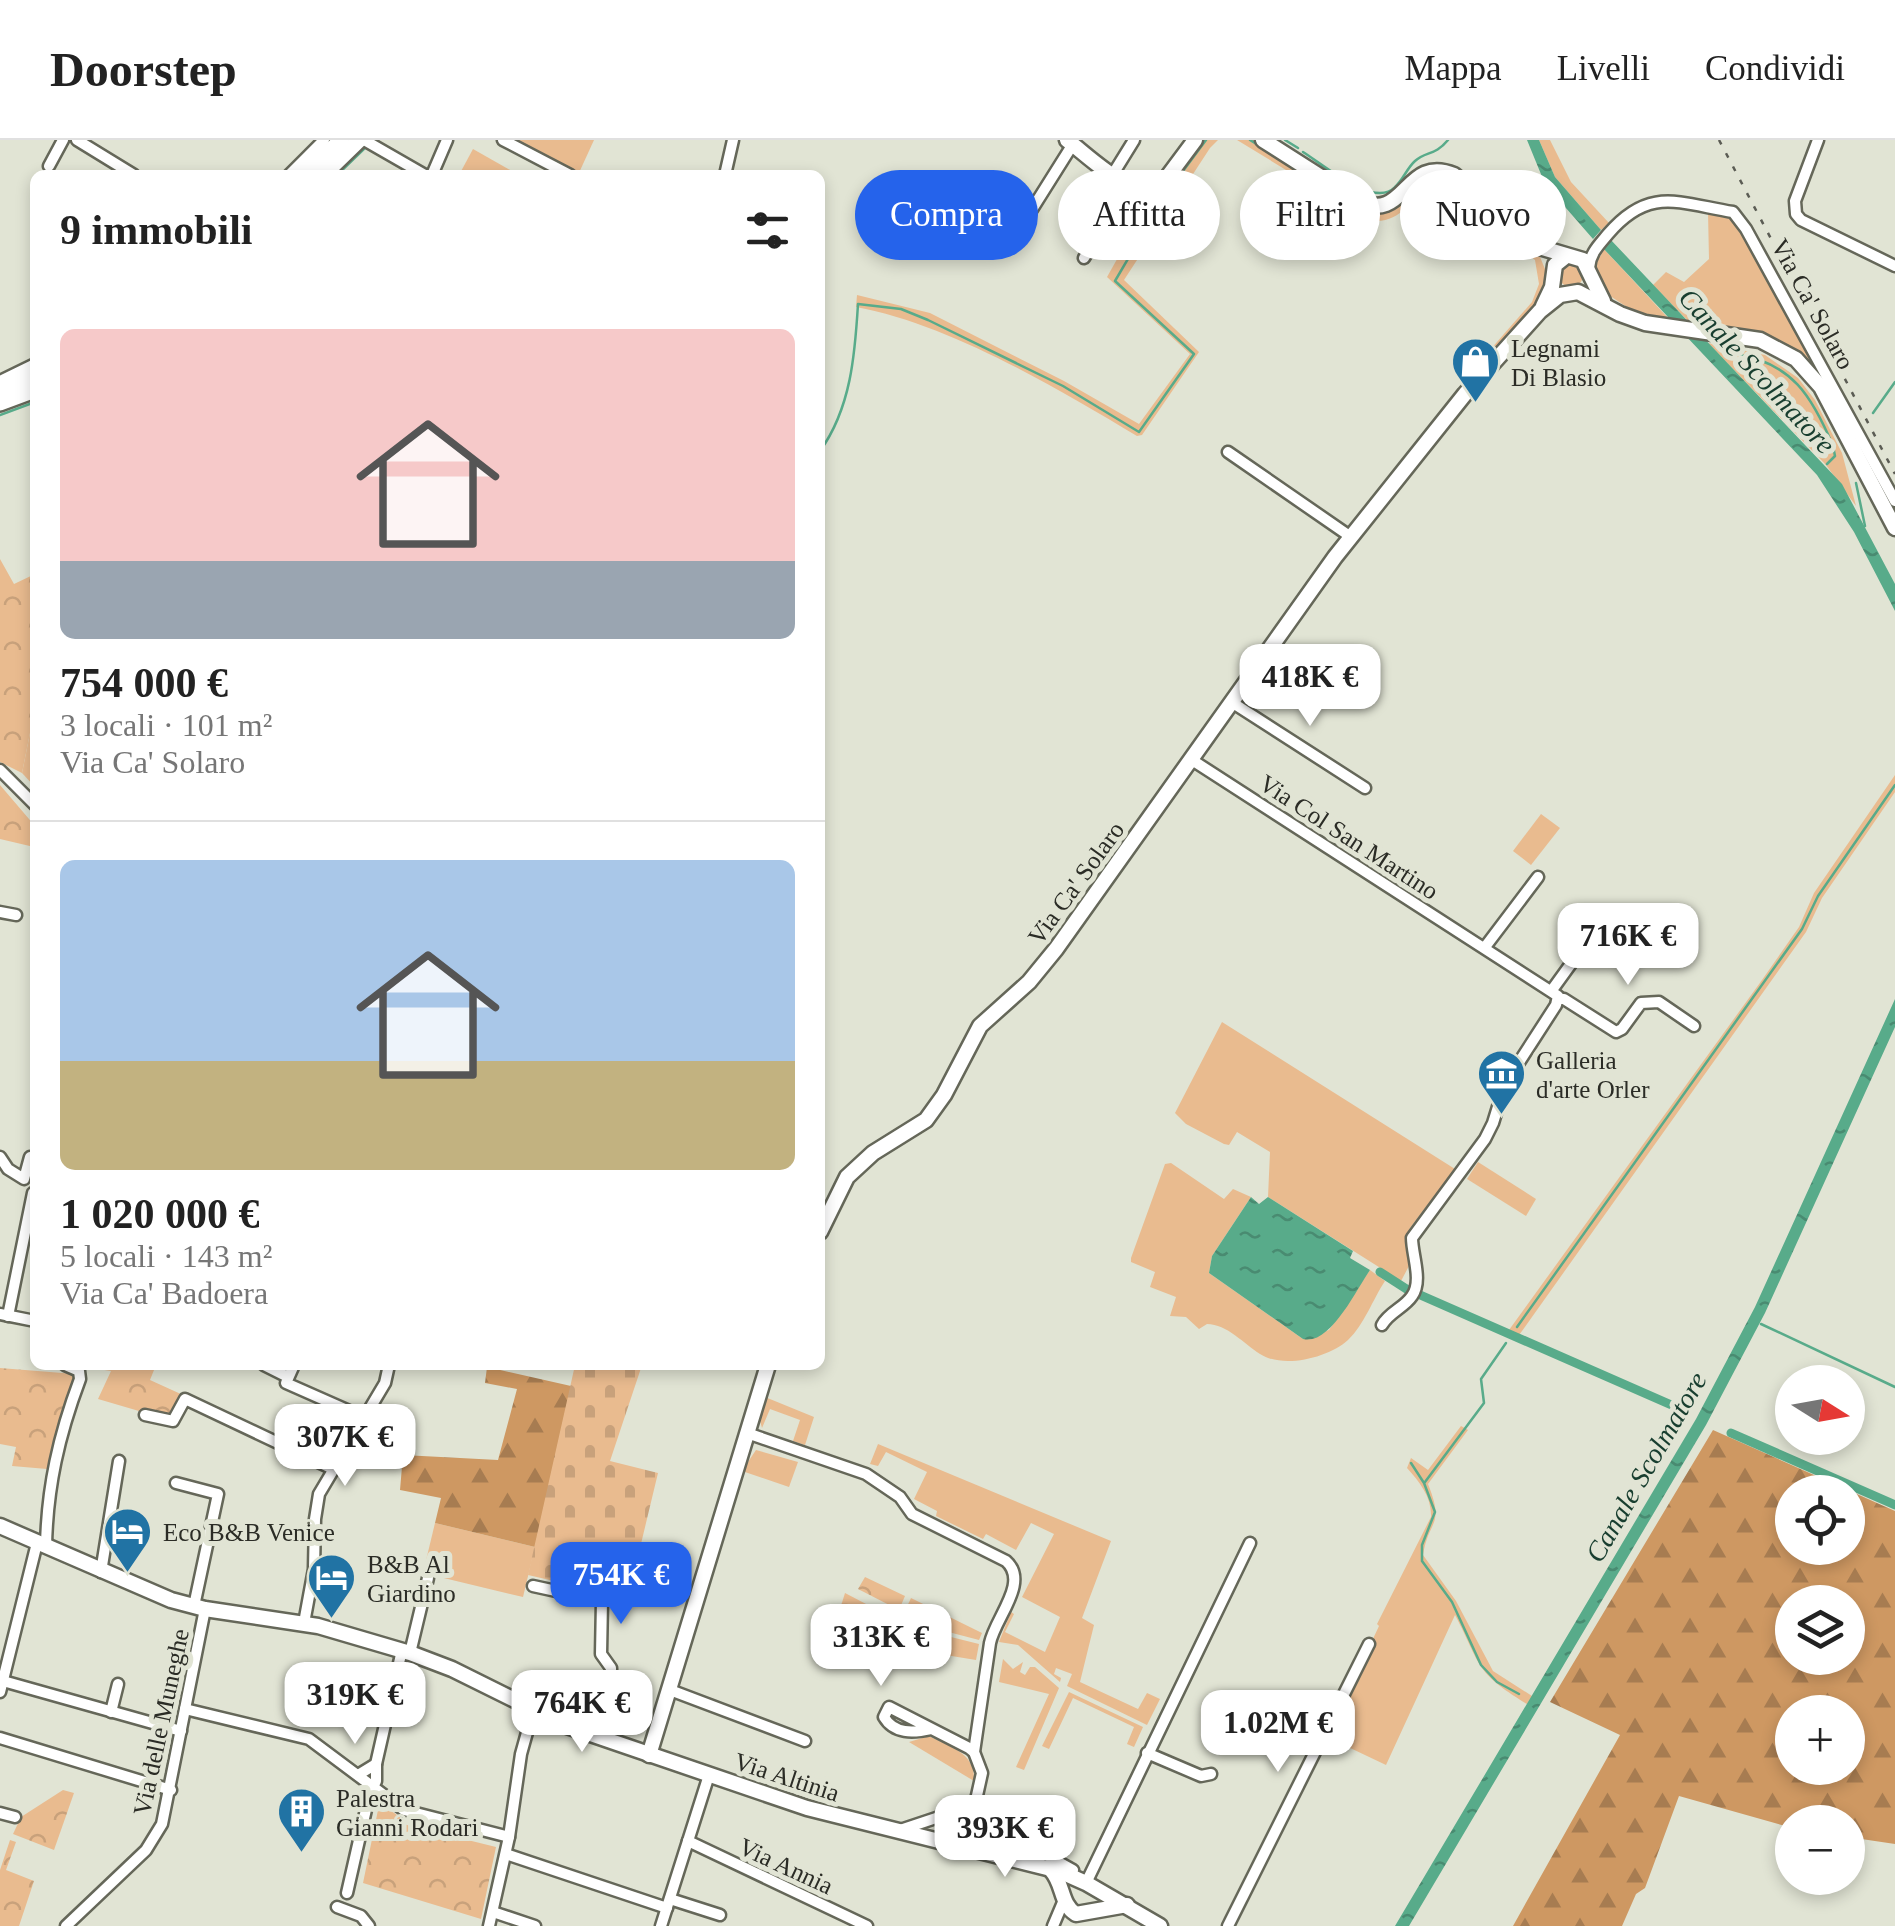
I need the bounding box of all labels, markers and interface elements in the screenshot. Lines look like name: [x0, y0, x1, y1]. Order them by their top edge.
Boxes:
text: Doorstep: [50, 43, 237, 96]
text: Mappa: [1404, 49, 1502, 88]
text: Livelli: [1557, 49, 1650, 88]
text: Condividi: [1705, 49, 1845, 88]
chip: Compra: [855, 170, 1038, 260]
chip: Affitta: [1058, 170, 1220, 260]
chip: Filtri: [1240, 170, 1380, 260]
chip: Nuovo: [1400, 170, 1566, 260]
icon: filters: [740, 203, 795, 258]
text: 9 immobili: [60, 207, 253, 253]
street label: Via Ca' Solaro: [1766, 234, 1860, 374]
water label: Canale Scolmatore: [1673, 282, 1841, 460]
place label: Legnami Di Blasio: [1511, 335, 1606, 391]
shop icon: Legnami Di Blasio: [1450, 336, 1502, 404]
icon: home: [338, 394, 518, 574]
pin: 418K €: [1229, 644, 1391, 729]
text: 418K €: [1262, 658, 1358, 694]
text: 754 000 €: [60, 660, 228, 706]
text: 3 locali · 101 m²: [60, 707, 272, 743]
text: Via Ca' Solaro: [60, 744, 245, 780]
street label: Via Col San Martino: [1255, 769, 1443, 905]
street label: Via Ca' Solaro: [1023, 817, 1129, 949]
pin: 716K €: [1547, 903, 1709, 988]
text: 716K €: [1580, 917, 1676, 953]
icon: home: [338, 925, 518, 1105]
place label: Galleria d'arte Orler: [1536, 1047, 1650, 1103]
museum icon: Galleria d'arte Orler: [1475, 1048, 1527, 1116]
text: 1 020 000 €: [60, 1191, 260, 1237]
text: 5 locali · 143 m²: [60, 1238, 272, 1274]
text: Via Ca' Badoera: [60, 1275, 268, 1311]
north arrow: [1775, 1365, 1865, 1455]
map controls: [1775, 1365, 1865, 1895]
water label: Canale Scolmatore: [1579, 1366, 1713, 1568]
pin: 307K €: [264, 1404, 426, 1489]
text: 307K €: [297, 1418, 393, 1454]
button: locate: [1775, 1475, 1865, 1565]
hotel icon: Eco B&B Venice: [102, 1506, 154, 1574]
place label: Eco B&B Venice: [163, 1519, 335, 1546]
pin: 754K €: [540, 1542, 702, 1627]
place label: B&B Al Giardino: [367, 1551, 456, 1607]
hotel icon: B&B Al Giardino: [306, 1552, 358, 1620]
text: 754K €: [573, 1556, 669, 1592]
button: layers: [1775, 1585, 1865, 1675]
pin: 313K €: [800, 1604, 962, 1689]
text: 313K €: [833, 1618, 929, 1654]
street label: Via delle Muneghe: [128, 1626, 194, 1818]
pin: 319K €: [274, 1662, 436, 1747]
pin: 764K €: [501, 1670, 663, 1755]
text: 319K €: [307, 1676, 403, 1712]
text: 764K €: [534, 1684, 630, 1720]
pin: 1.02M €: [1186, 1690, 1370, 1775]
button: +: [1775, 1695, 1865, 1785]
text: 1.02M €: [1223, 1704, 1333, 1740]
street label: Via Altinia: [731, 1747, 843, 1807]
place label: Palestra Gianni Rodari: [336, 1785, 478, 1841]
building icon: Palestra Gianni Rodari: [275, 1786, 327, 1854]
pin: 393K €: [924, 1795, 1086, 1880]
button: −: [1775, 1805, 1865, 1895]
text: 393K €: [957, 1809, 1053, 1845]
street label: Via Annia: [735, 1833, 837, 1899]

